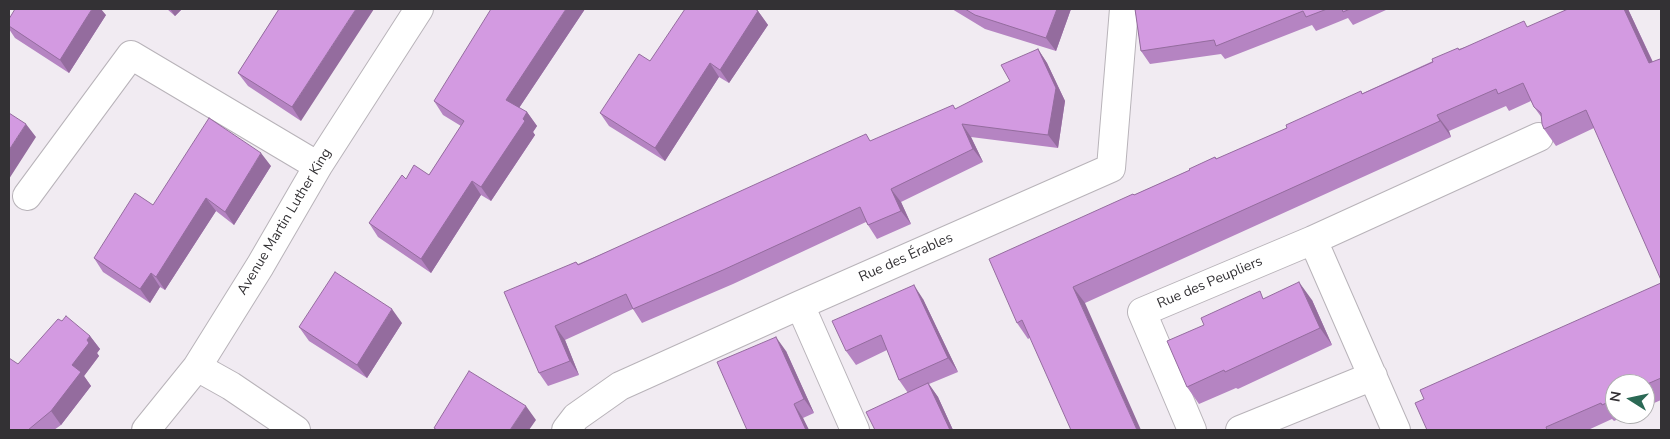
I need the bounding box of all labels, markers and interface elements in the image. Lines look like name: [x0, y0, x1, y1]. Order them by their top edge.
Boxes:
street label: Avenue Martin Luther King: [235, 146, 335, 298]
street label: Rue des Érables: [856, 230, 956, 286]
street label: Rue des Peupliers: [1155, 253, 1265, 313]
north arrow: [1605, 374, 1655, 424]
text: N: [1605, 390, 1626, 403]

